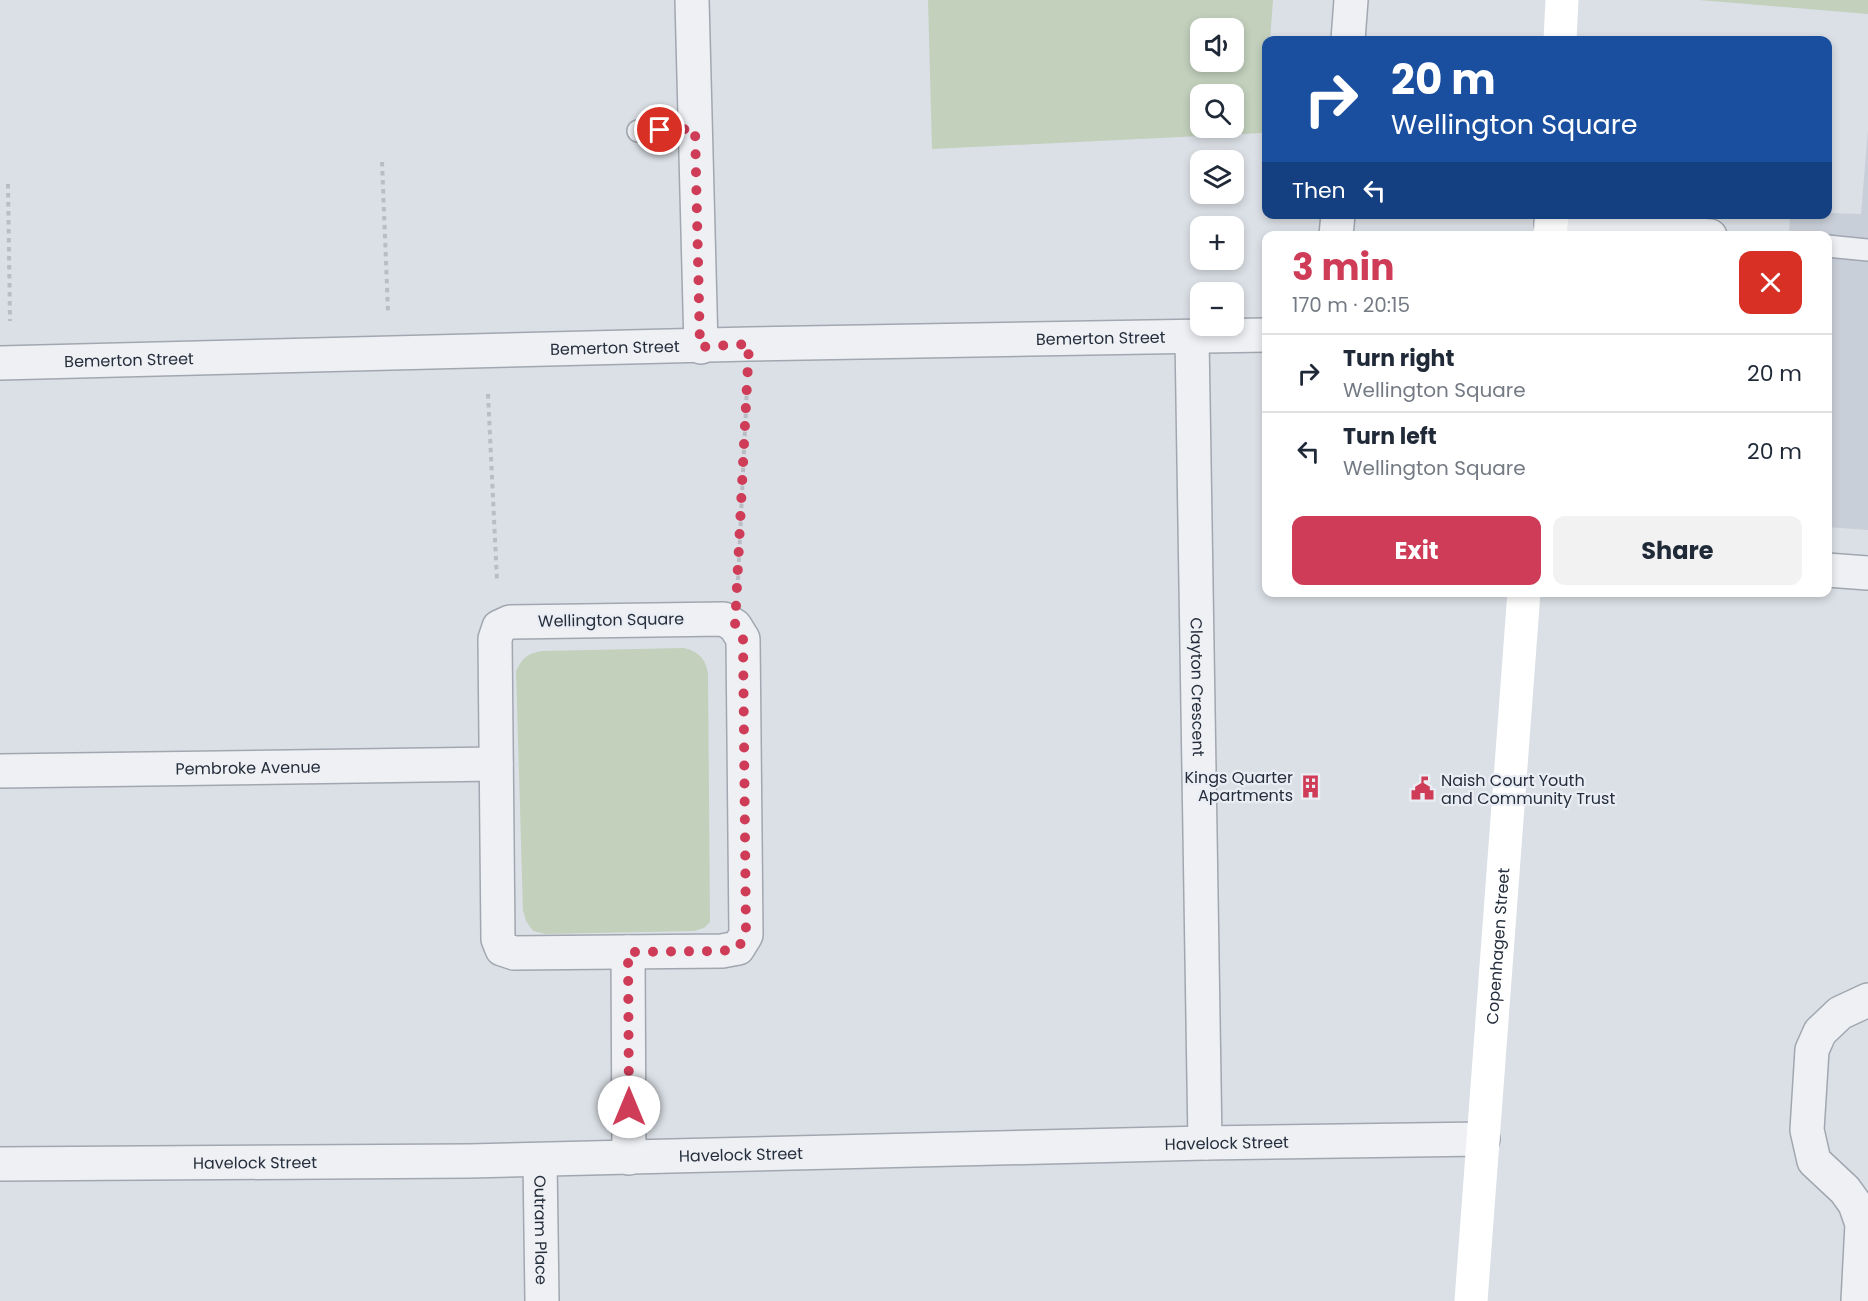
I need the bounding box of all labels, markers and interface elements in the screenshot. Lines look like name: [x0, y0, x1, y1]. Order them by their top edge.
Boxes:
map controls: [1190, 18, 1244, 336]
button: sound: [1190, 18, 1244, 72]
text: 20 m: [1391, 50, 1496, 109]
icon: right: [1292, 60, 1370, 138]
button: search: [1190, 84, 1244, 138]
pin: [634, 104, 685, 155]
text: Wellington Square: [1391, 106, 1638, 143]
icon: arrive: [643, 113, 676, 146]
button: layers: [1190, 150, 1244, 204]
icon: left: [1358, 174, 1391, 207]
text: Then: [1292, 175, 1346, 206]
button: +: [1190, 216, 1244, 270]
text: 3 min: [1292, 242, 1394, 293]
button: close: [1739, 251, 1802, 314]
button: −: [1190, 282, 1244, 336]
text: 170 m · 20:15: [1292, 291, 1410, 319]
street label: Bemerton Street: [1036, 325, 1166, 351]
street label: Bemerton Street: [550, 334, 680, 361]
text: Turn right: [1343, 343, 1454, 374]
street label: Bemerton Street: [64, 347, 194, 373]
icon: right: [1292, 357, 1325, 390]
text: 20 m: [1747, 358, 1802, 389]
text: Wellington Square: [1343, 376, 1526, 404]
text: Turn left: [1343, 421, 1437, 452]
icon: left: [1292, 435, 1325, 468]
text: 20 m: [1747, 436, 1802, 467]
text: Wellington Square: [1343, 454, 1526, 482]
button: Exit: [1292, 516, 1541, 585]
button: Share: [1553, 516, 1802, 585]
street label: Wellington Square: [538, 607, 684, 633]
street label: Clayton Crescent: [1185, 617, 1210, 757]
street label: Pembroke Avenue: [175, 755, 321, 780]
place label: Kings Quarter Apartments: [1184, 766, 1293, 807]
place label: Naish Court Youth and Community Trust: [1441, 769, 1615, 810]
building icon: Kings Quarter Apartments: [1298, 773, 1324, 799]
public building icon: Naish Court Youth and Community Trust: [1410, 776, 1436, 802]
street label: Copenhagen Street: [1480, 867, 1515, 1025]
position arrow: [597, 1075, 661, 1139]
street label: Havelock Street: [1164, 1130, 1289, 1155]
street label: Havelock Street: [679, 1141, 803, 1167]
street label: Havelock Street: [193, 1150, 317, 1174]
street label: Outram Place: [529, 1175, 553, 1285]

